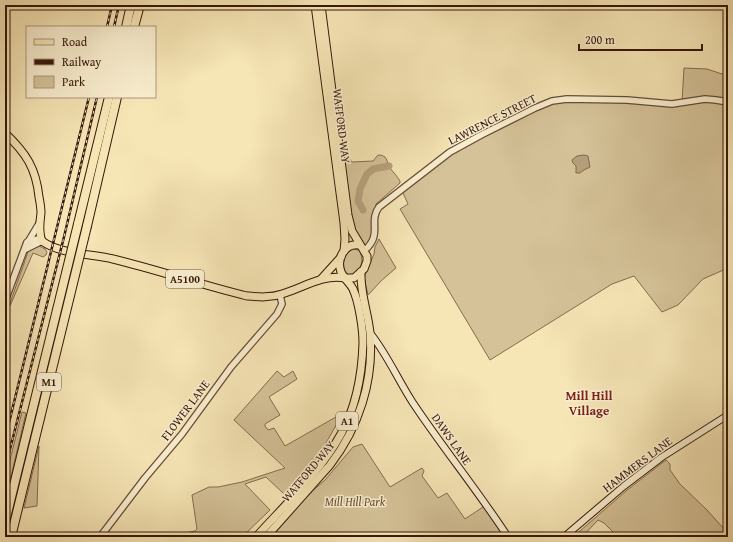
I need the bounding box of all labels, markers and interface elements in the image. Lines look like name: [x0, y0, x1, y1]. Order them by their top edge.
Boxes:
legend: [26, 26, 156, 98]
scale bar: [579, 26, 702, 52]
text: 200 m: [585, 31, 615, 48]
text: Road: [62, 33, 88, 50]
text: Railway: [62, 53, 101, 70]
text: Park: [62, 73, 86, 90]
street label: WATFORD WAY: [329, 88, 355, 164]
street label: LAWRENCE STREET: [445, 89, 539, 149]
road number: A5100: [166, 270, 204, 288]
road number: M1: [37, 373, 61, 391]
street label: FLOWER LANE: [157, 376, 213, 444]
district label: Mill Hill Village: [565, 386, 613, 420]
street label: DAWS LANE: [428, 410, 476, 468]
road number: A1: [336, 412, 358, 430]
street label: HAMMERS LANE: [599, 432, 675, 496]
street label: WATFORD WAY: [277, 437, 339, 505]
park label: Mill Hill Park: [325, 493, 386, 510]

